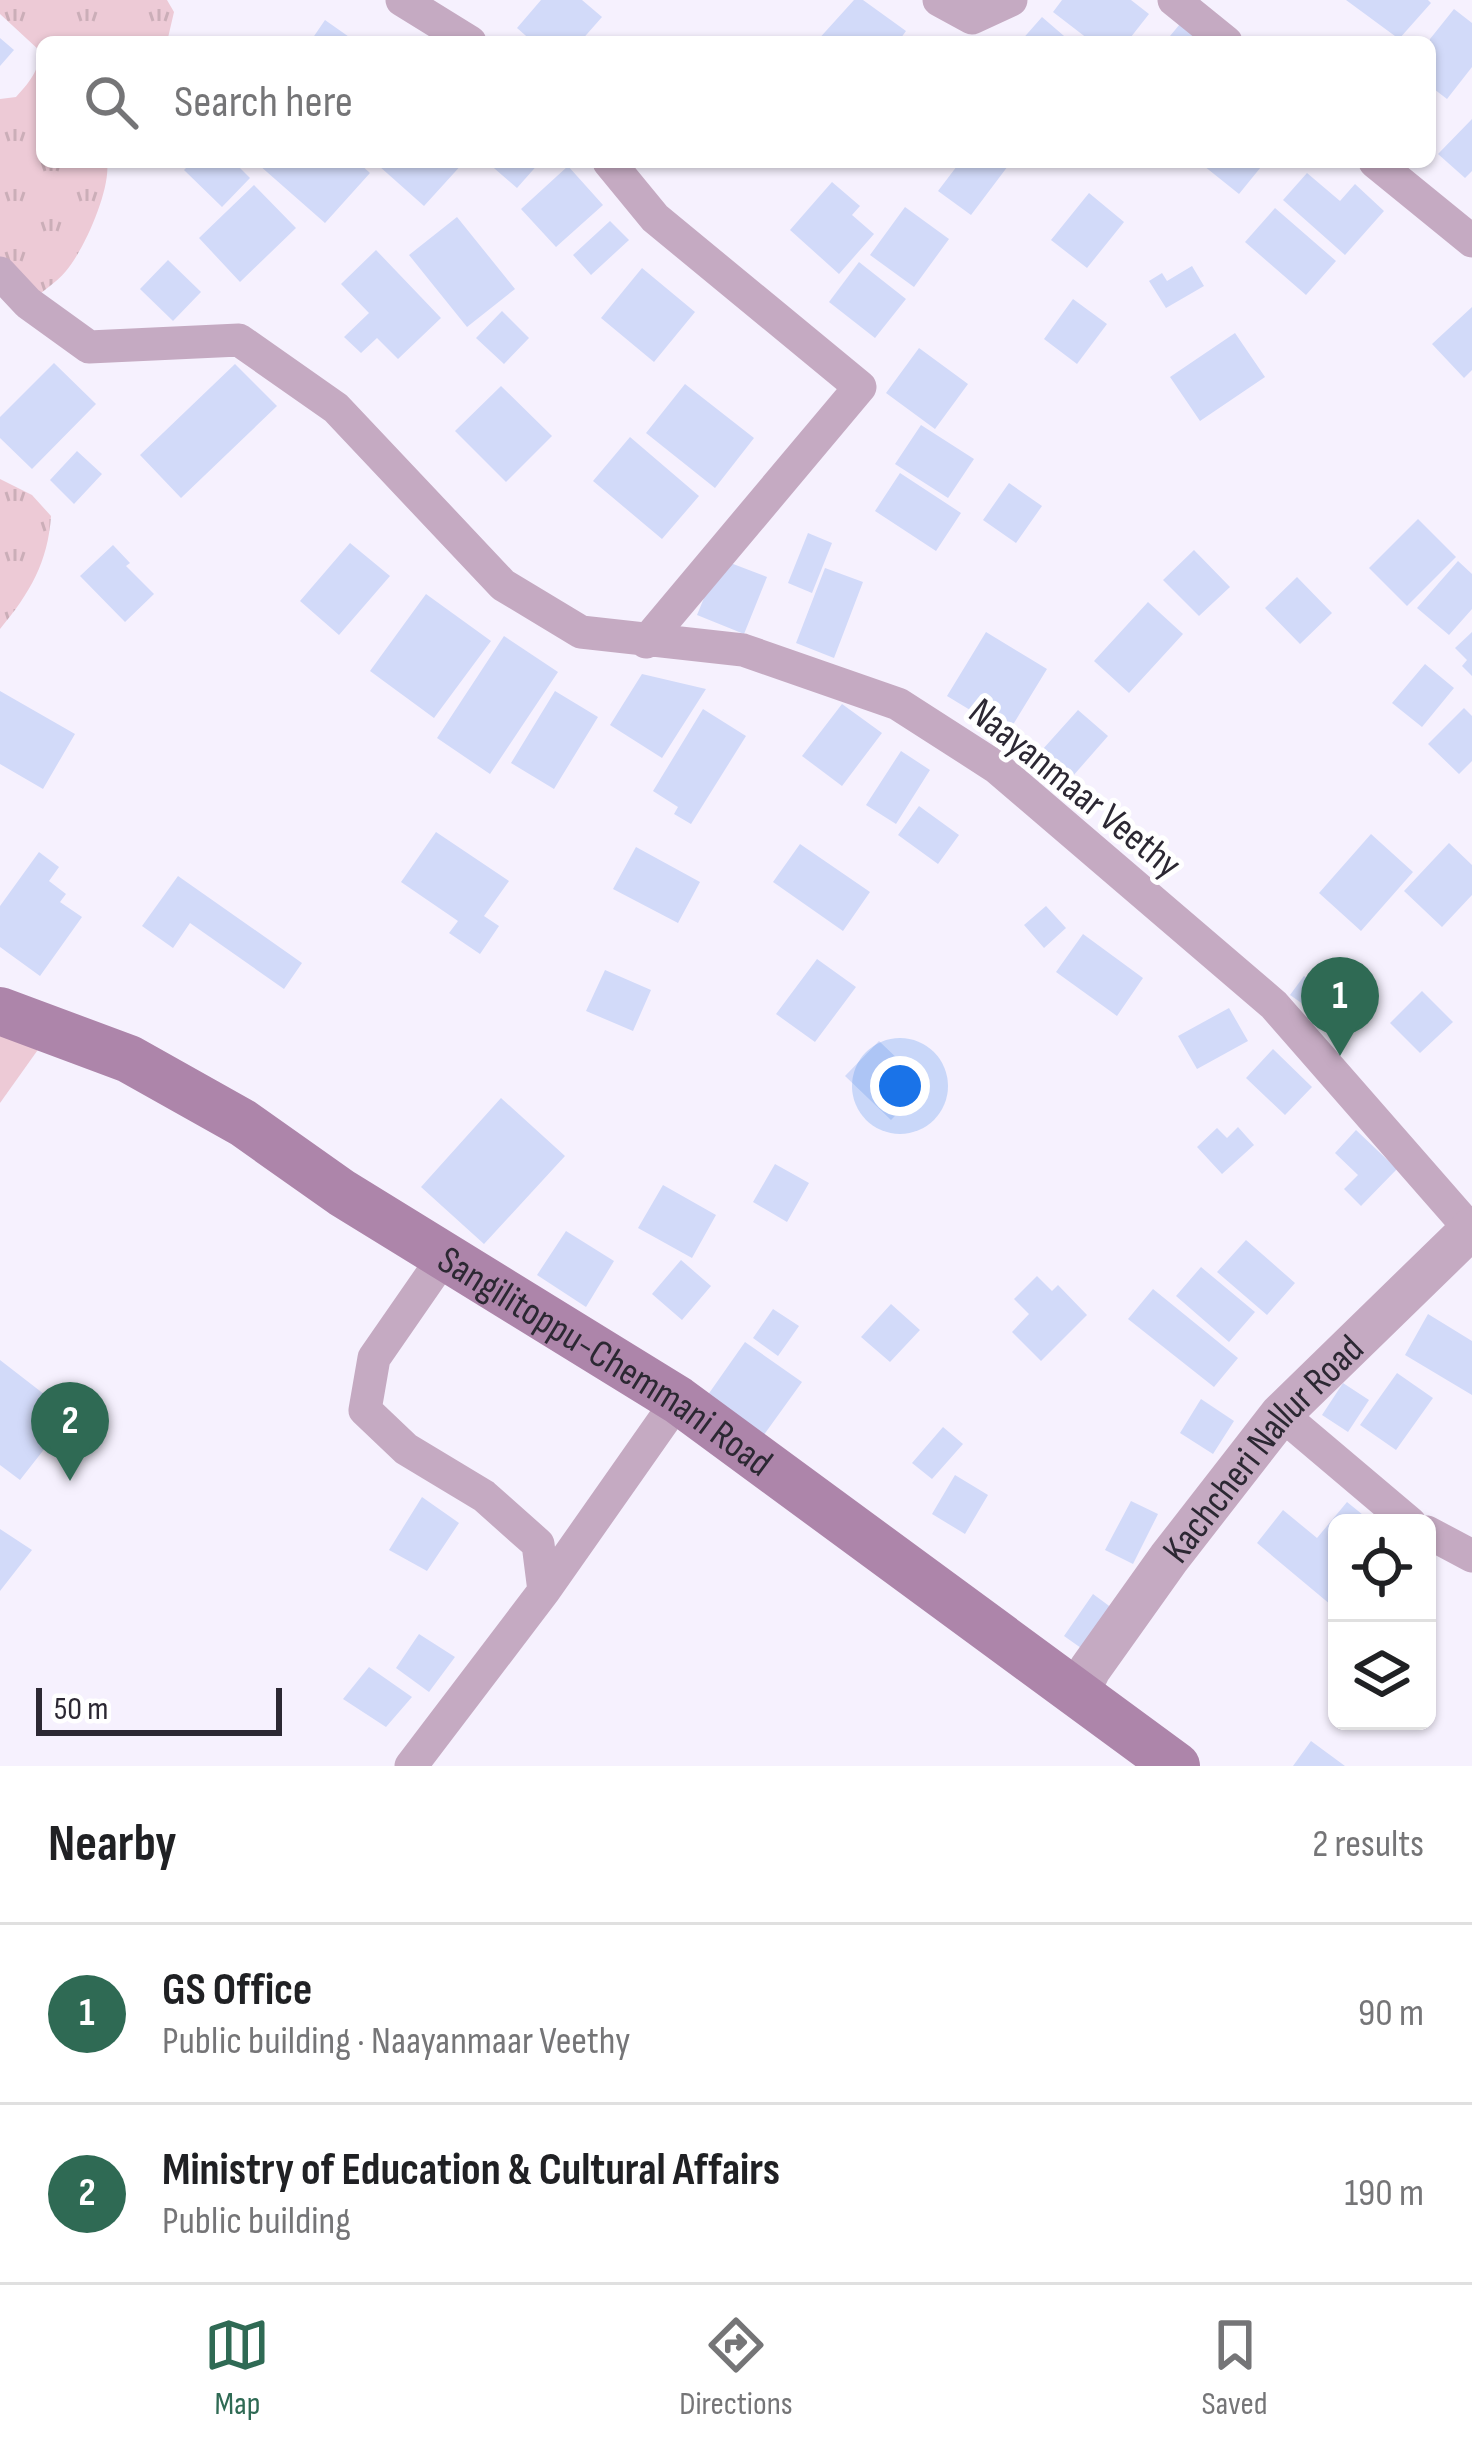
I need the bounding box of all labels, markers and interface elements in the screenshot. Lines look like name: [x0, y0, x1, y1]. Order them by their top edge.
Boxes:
search box: [36, 36, 1436, 168]
icon: search: [78, 69, 144, 135]
text: Search here: [174, 75, 353, 130]
street label: Naayanmaar Veethy: [959, 689, 1190, 889]
pin: 1: [1301, 957, 1379, 1056]
your location: [870, 1056, 930, 1116]
street label: Sangilitoppu-Chemmani Road: [429, 1237, 781, 1487]
street label: Kachcheri Nallur Road: [1153, 1326, 1374, 1573]
pin: 2: [31, 1382, 109, 1481]
map controls: [1328, 1514, 1436, 1730]
button: locate: [1328, 1514, 1436, 1622]
button: layers: [1328, 1622, 1436, 1730]
scale bar: [36, 1682, 282, 1735]
text: 50 m: [54, 1689, 108, 1729]
text: Nearby: [48, 1814, 177, 1875]
text: 2 results: [1312, 1821, 1424, 1868]
text: GS Office: [162, 1963, 312, 2018]
text: 1: [79, 1990, 95, 2037]
text: 90 m: [1358, 1990, 1424, 2037]
text: Public building · Naayanmaar Veethy: [162, 2018, 630, 2065]
text: Ministry of Education & Cultural Affairs: [162, 2143, 780, 2198]
text: 2: [78, 2170, 96, 2217]
text: 190 m: [1344, 2170, 1424, 2217]
text: Public building: [162, 2198, 351, 2245]
tab: Map: [204, 2312, 270, 2424]
tab: Directions: [679, 2312, 793, 2424]
tab: Saved: [1201, 2312, 1268, 2424]

